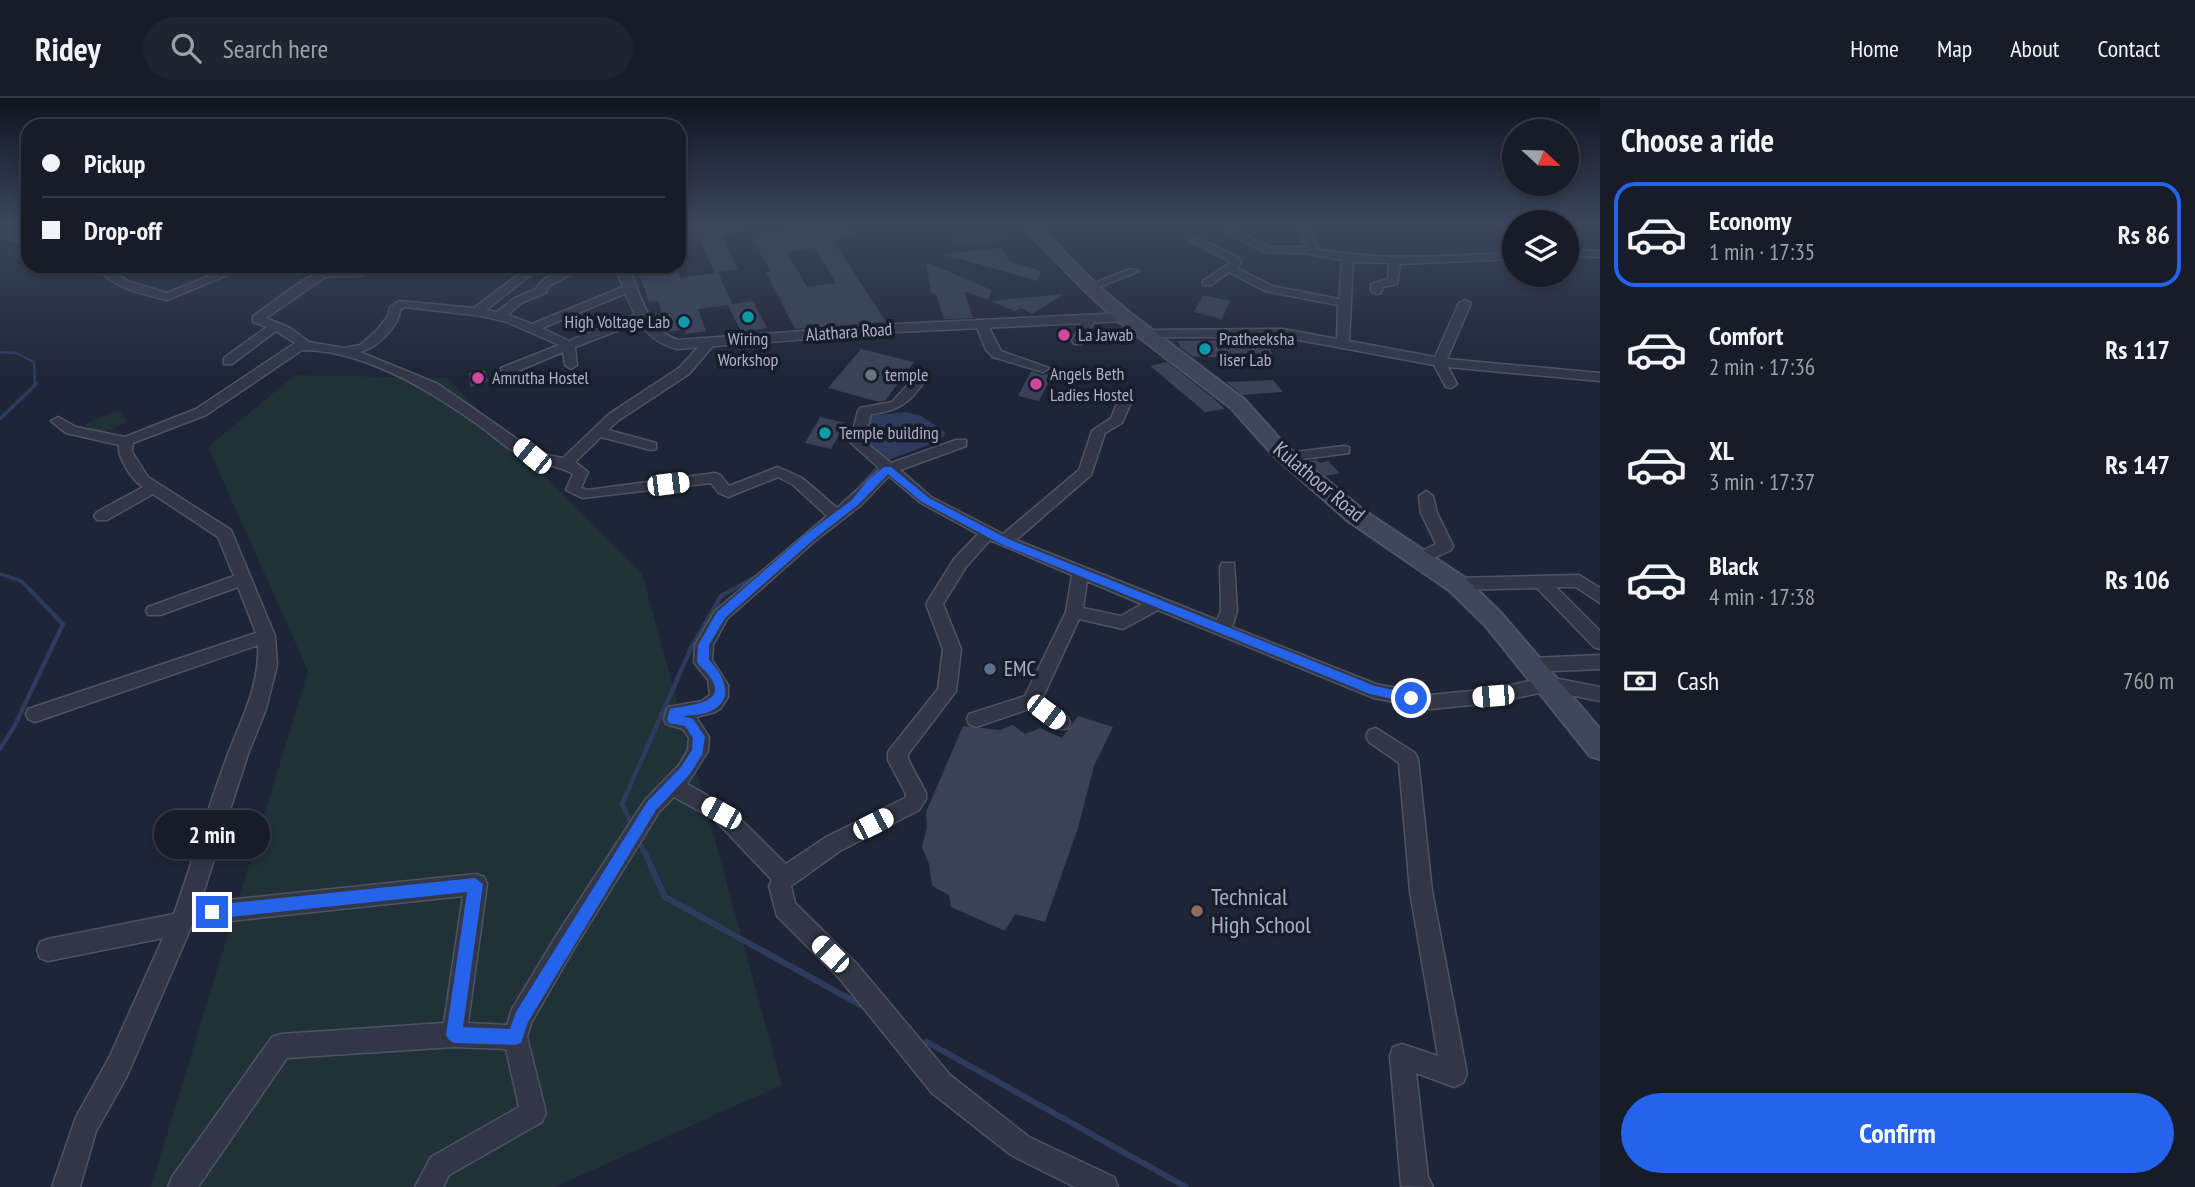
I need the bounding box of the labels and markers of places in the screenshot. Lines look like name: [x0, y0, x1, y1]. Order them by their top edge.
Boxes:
marker: Wiring Workshop: [740, 309, 756, 325]
place label: High Voltage Lab: [565, 310, 670, 333]
marker: High Voltage Lab: [676, 314, 692, 330]
place label: La Jawab: [1078, 323, 1134, 346]
place label: Wiring Workshop: [718, 327, 779, 371]
marker: La Jawab: [1056, 327, 1072, 343]
place label: Pratheeksha Iiser Lab: [1219, 327, 1295, 371]
marker: Pratheeksha Iiser Lab: [1197, 341, 1213, 357]
place label: Angels Beth Ladies Hostel: [1050, 362, 1134, 406]
place label: temple: [885, 363, 928, 386]
place label: Amrutha Hostel: [492, 366, 590, 389]
marker: temple: [863, 367, 879, 383]
marker: Amrutha Hostel: [470, 370, 486, 386]
marker: Angels Beth Ladies Hostel: [1028, 376, 1044, 392]
place label: Temple building: [839, 421, 939, 444]
marker: Temple building: [817, 425, 833, 441]
place label: EMC: [1004, 655, 1036, 682]
marker: EMC: [982, 661, 998, 677]
place label: Technical High School: [1211, 881, 1311, 940]
marker: Technical High School: [1189, 903, 1205, 919]

